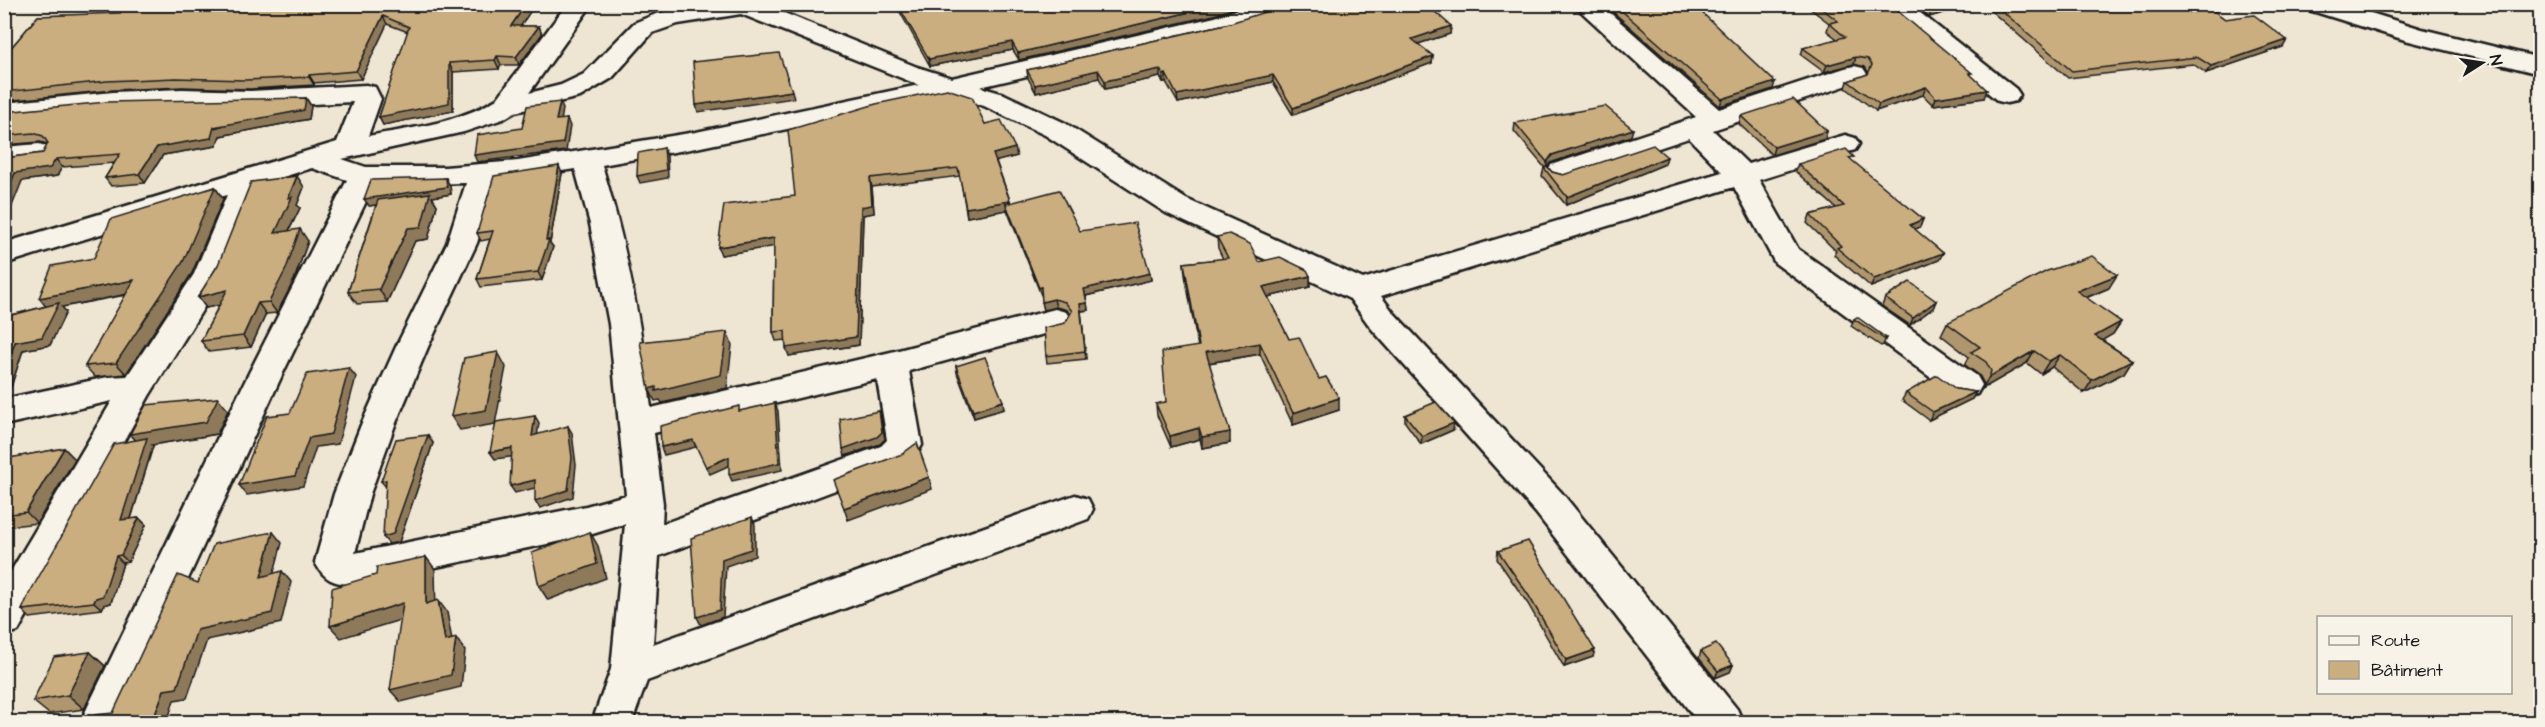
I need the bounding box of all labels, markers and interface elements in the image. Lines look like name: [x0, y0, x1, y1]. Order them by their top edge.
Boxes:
north arrow: [2452, 33, 2512, 93]
text: N: [2484, 53, 2507, 67]
legend: [2317, 616, 2512, 694]
text: Route: [2371, 628, 2420, 653]
text: Bâtiment: [2371, 658, 2444, 683]

